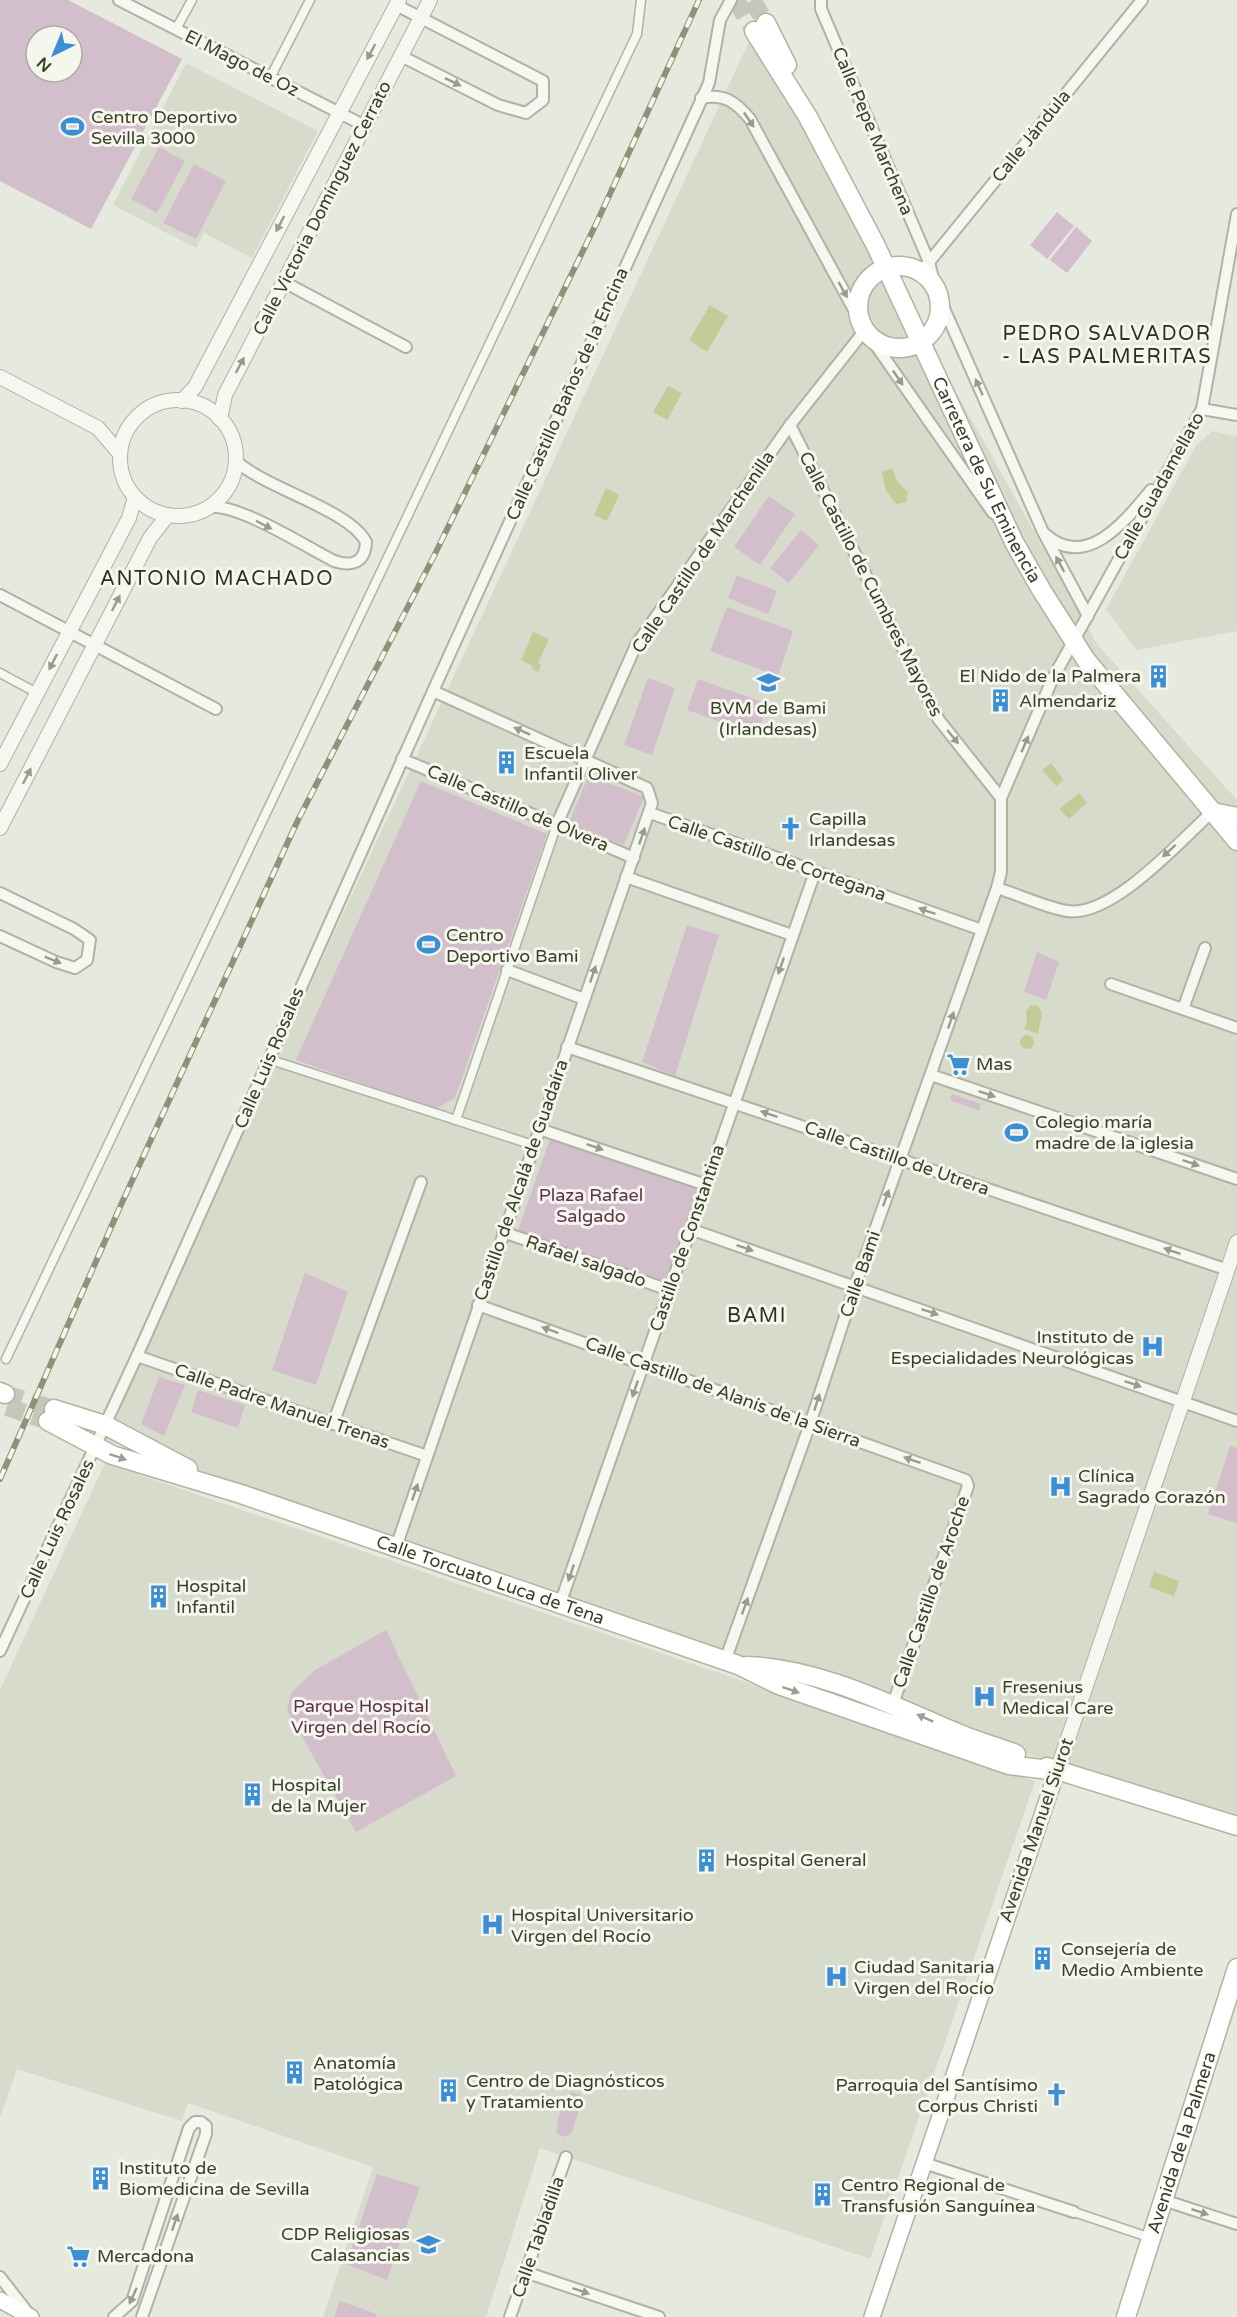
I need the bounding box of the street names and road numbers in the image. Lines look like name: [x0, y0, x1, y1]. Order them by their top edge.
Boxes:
street label: El Mago de Oz: [181, 25, 303, 101]
street label: Calle Pepe Marchena: [828, 44, 918, 218]
street label: Calle Victoria Domínguez Cerrato: [248, 77, 396, 339]
street label: Calle Jándula: [987, 85, 1075, 187]
street label: Calle Castillo Baños de la Encina: [501, 264, 633, 524]
street label: Carretera de Su Eminencia: [927, 373, 1046, 587]
street label: Calle Guadamellato: [1109, 408, 1209, 564]
street label: Calle Castillo de Marchenilla: [627, 447, 779, 657]
street label: Calle Castillo de Cumbres Mayores: [794, 448, 948, 720]
street label: Calle Castillo de Olvera: [424, 760, 612, 856]
street label: Calle Castillo de Cortegana: [665, 810, 889, 906]
street label: Calle Luis Rosales: [229, 984, 309, 1132]
street label: Castillo de Alcalá de Guadaíra: [469, 1056, 573, 1304]
street label: Calle Castillo de Utrera: [802, 1116, 992, 1200]
street label: Castillo de Constantina: [645, 1142, 729, 1334]
street label: Calle Bami: [835, 1228, 885, 1320]
street label: Rafael salgado: [523, 1230, 649, 1292]
street label: Calle Castillo de Alanís de la Sierra: [582, 1332, 864, 1452]
street label: Calle Padre Manuel Trenas: [171, 1359, 393, 1453]
street label: Calle Luis Rosales: [15, 1456, 99, 1602]
street label: Calle Castillo de Aroche: [888, 1493, 974, 1691]
street label: Calle Torcuato Luca de Tena: [373, 1530, 607, 1629]
street label: Avenida Manuel Siurot: [994, 1735, 1078, 1925]
street label: Avenida de la Palmera: [1142, 2049, 1221, 2236]
street label: Calle Tabladilla: [507, 2173, 569, 2301]

